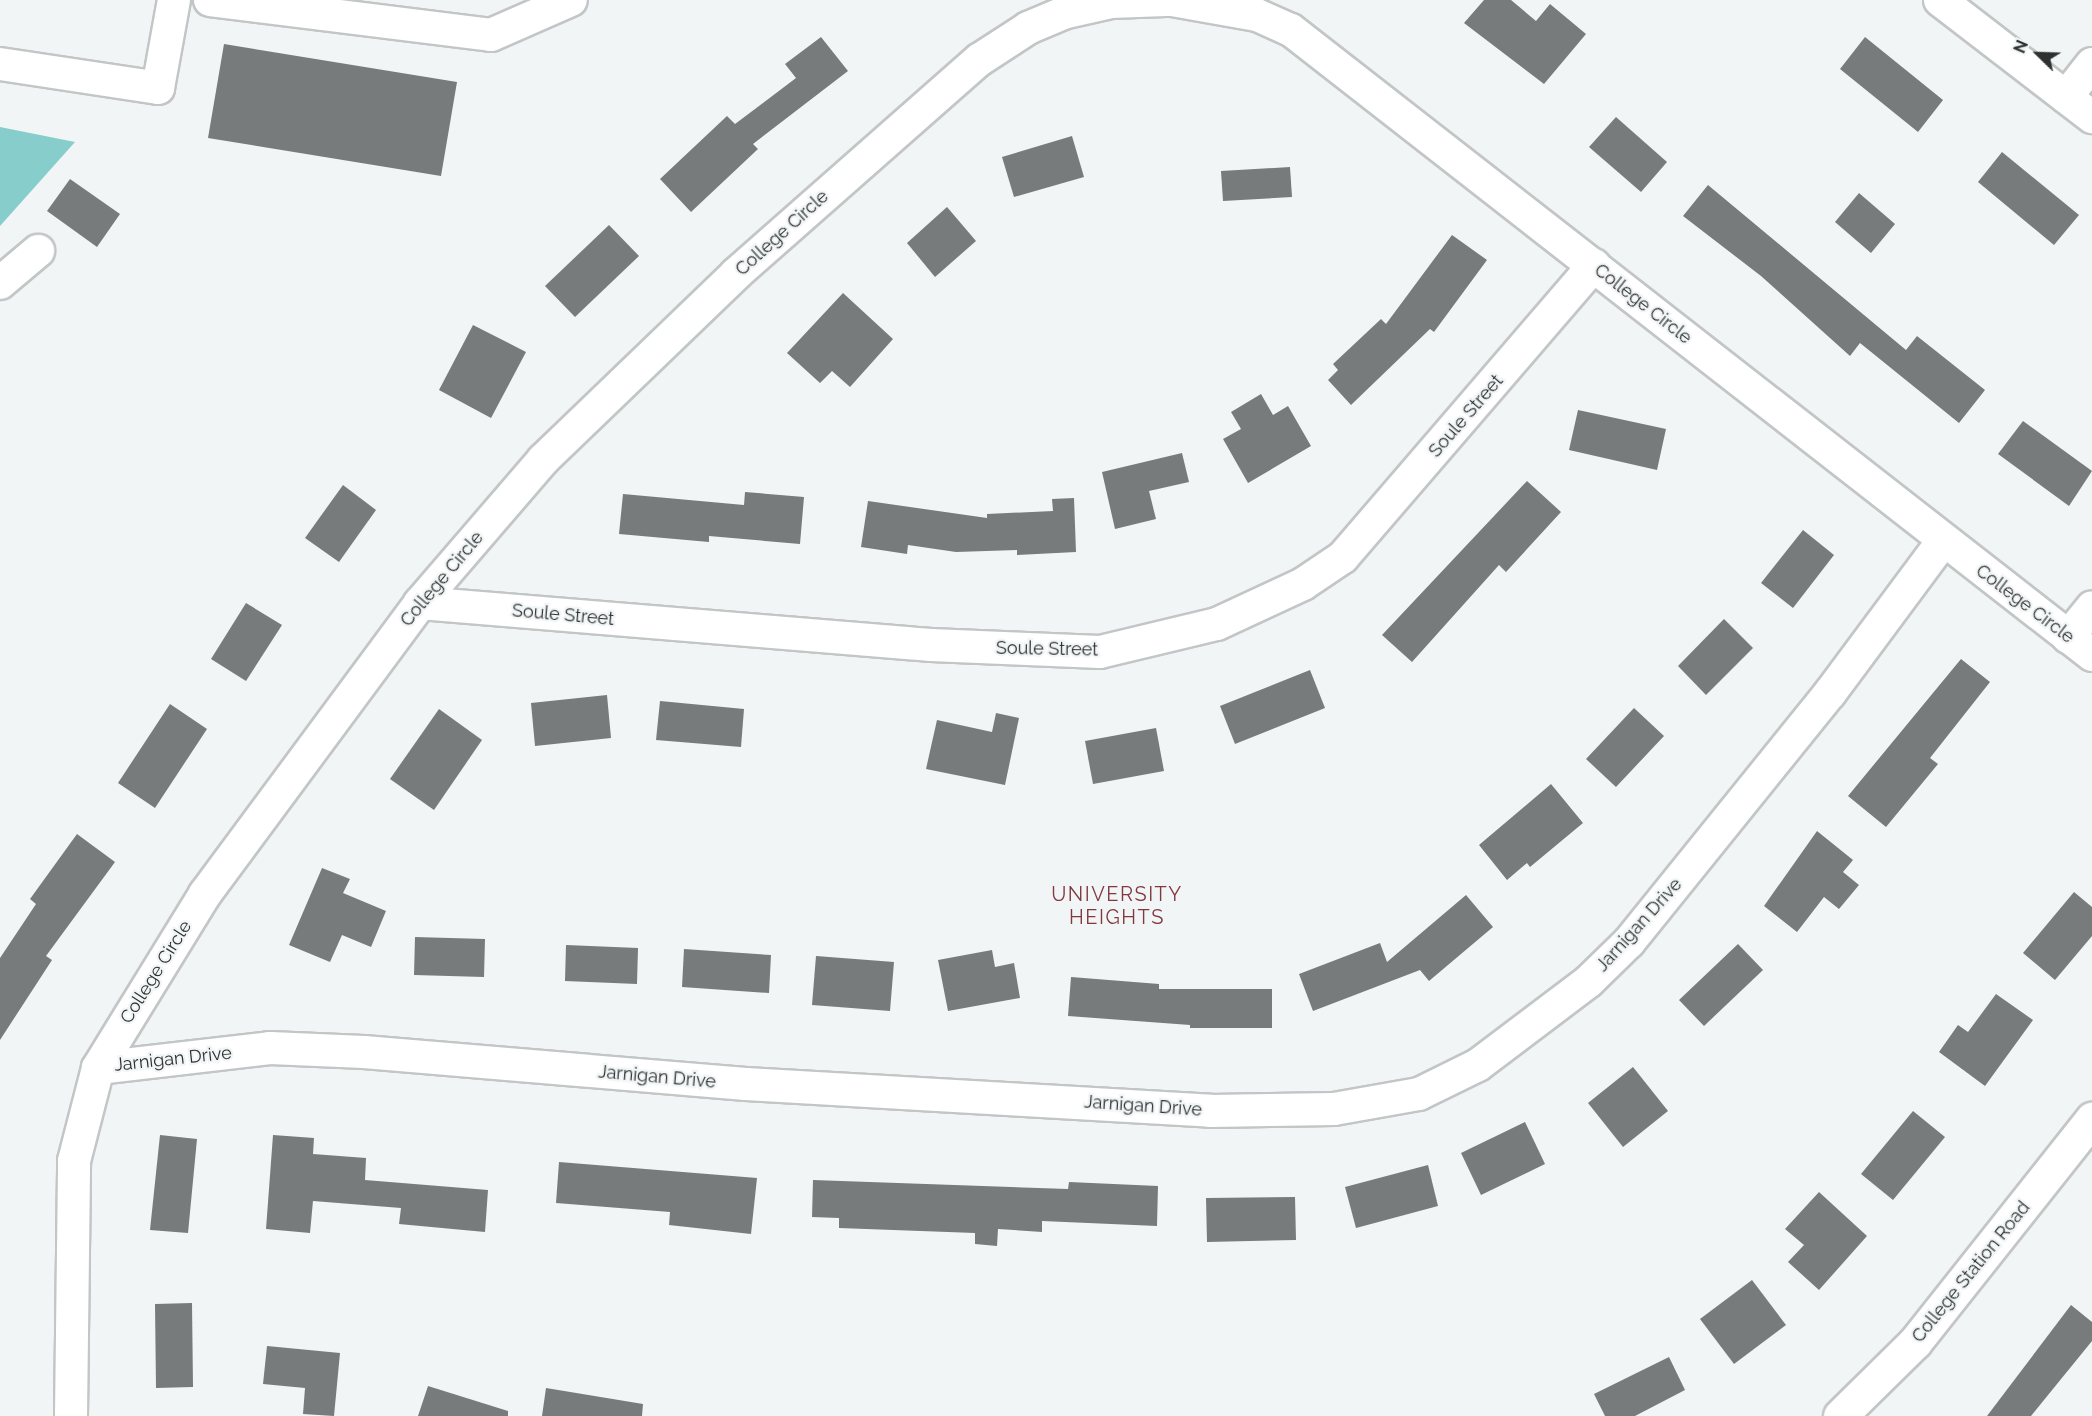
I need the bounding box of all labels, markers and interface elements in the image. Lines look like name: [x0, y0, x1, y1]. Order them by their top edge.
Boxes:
north arrow: [2008, 24, 2068, 84]
text: N: [2010, 37, 2032, 56]
street label: College Circle: [731, 186, 833, 280]
street label: College Circle: [1590, 259, 1696, 349]
street label: Soule Street: [1424, 370, 1508, 462]
street label: College Circle: [396, 527, 488, 631]
street label: College Circle: [1972, 560, 2078, 648]
street label: Soule Street: [511, 600, 615, 630]
street label: Soule Street: [996, 637, 1098, 661]
street label: Jarnigan Drive: [1591, 874, 1687, 976]
district label: UNIVERSITY HEIGHTS: [1051, 883, 1183, 930]
street label: College Circle: [116, 917, 196, 1027]
street label: Jarnigan Drive: [113, 1042, 233, 1076]
street label: Jarnigan Drive: [597, 1061, 717, 1093]
street label: Jarnigan Drive: [1083, 1091, 1203, 1121]
street label: College Station Road: [1907, 1197, 2035, 1347]

